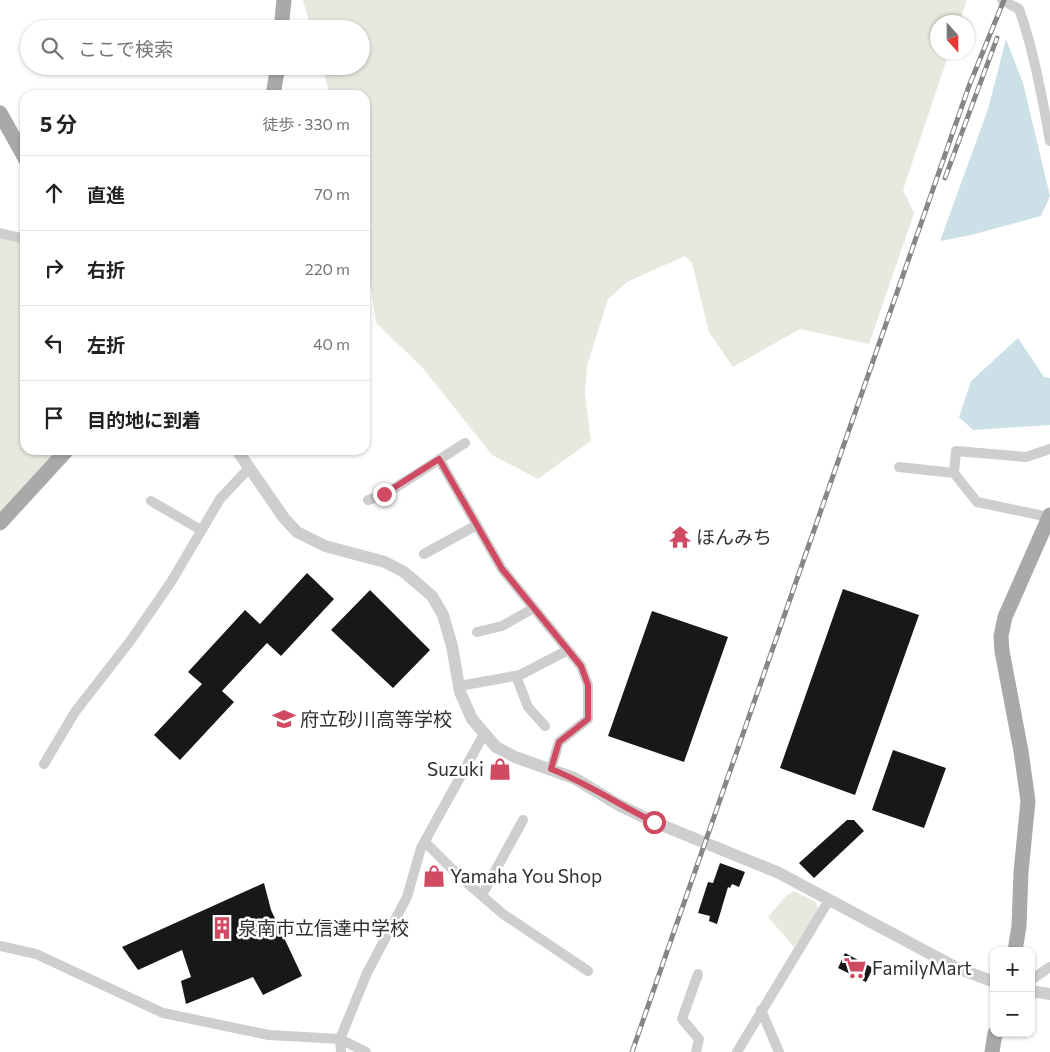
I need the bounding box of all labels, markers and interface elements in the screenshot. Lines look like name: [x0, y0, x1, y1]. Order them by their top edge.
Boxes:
north arrow: [930, 15, 975, 60]
search box: [20, 20, 370, 75]
icon: search: [38, 34, 66, 62]
text: ここで検索: [78, 37, 173, 60]
text: 5 分: [40, 111, 77, 136]
text: 徒歩 · 330 m: [262, 114, 350, 133]
icon: ahead: [40, 179, 68, 207]
text: 直進: [87, 183, 125, 206]
text: 70 m: [314, 184, 350, 203]
icon: right: [40, 254, 68, 282]
text: 右折: [87, 258, 125, 281]
text: 220 m: [305, 259, 350, 278]
icon: left: [40, 329, 68, 357]
text: 左折: [87, 333, 125, 356]
text: 40 m: [313, 334, 350, 353]
icon: arrive: [40, 404, 68, 432]
text: 目的地に到着: [87, 408, 201, 431]
route end: [373, 483, 396, 506]
temple icon: ほんみち: [667, 524, 693, 550]
place label: ほんみち: [696, 525, 772, 548]
school or university icon: 府立砂川高等学校: [271, 706, 297, 732]
place label: 府立砂川高等学校: [300, 707, 452, 730]
shop icon: Suzuki: [487, 756, 513, 782]
place label: Suzuki: [427, 757, 484, 780]
route start: [643, 811, 666, 834]
shop icon: Yamaha You Shop: [421, 863, 447, 889]
place label: Yamaha You Shop: [450, 864, 602, 887]
building icon: 泉南市立信達中学校: [209, 915, 235, 941]
place label: 泉南市立信達中学校: [238, 916, 409, 939]
map controls: [990, 947, 1035, 1037]
button: +: [990, 947, 1035, 992]
supermarket icon: FamilyMart: [842, 955, 868, 981]
place label: FamilyMart: [872, 956, 972, 979]
button: −: [990, 992, 1035, 1037]

